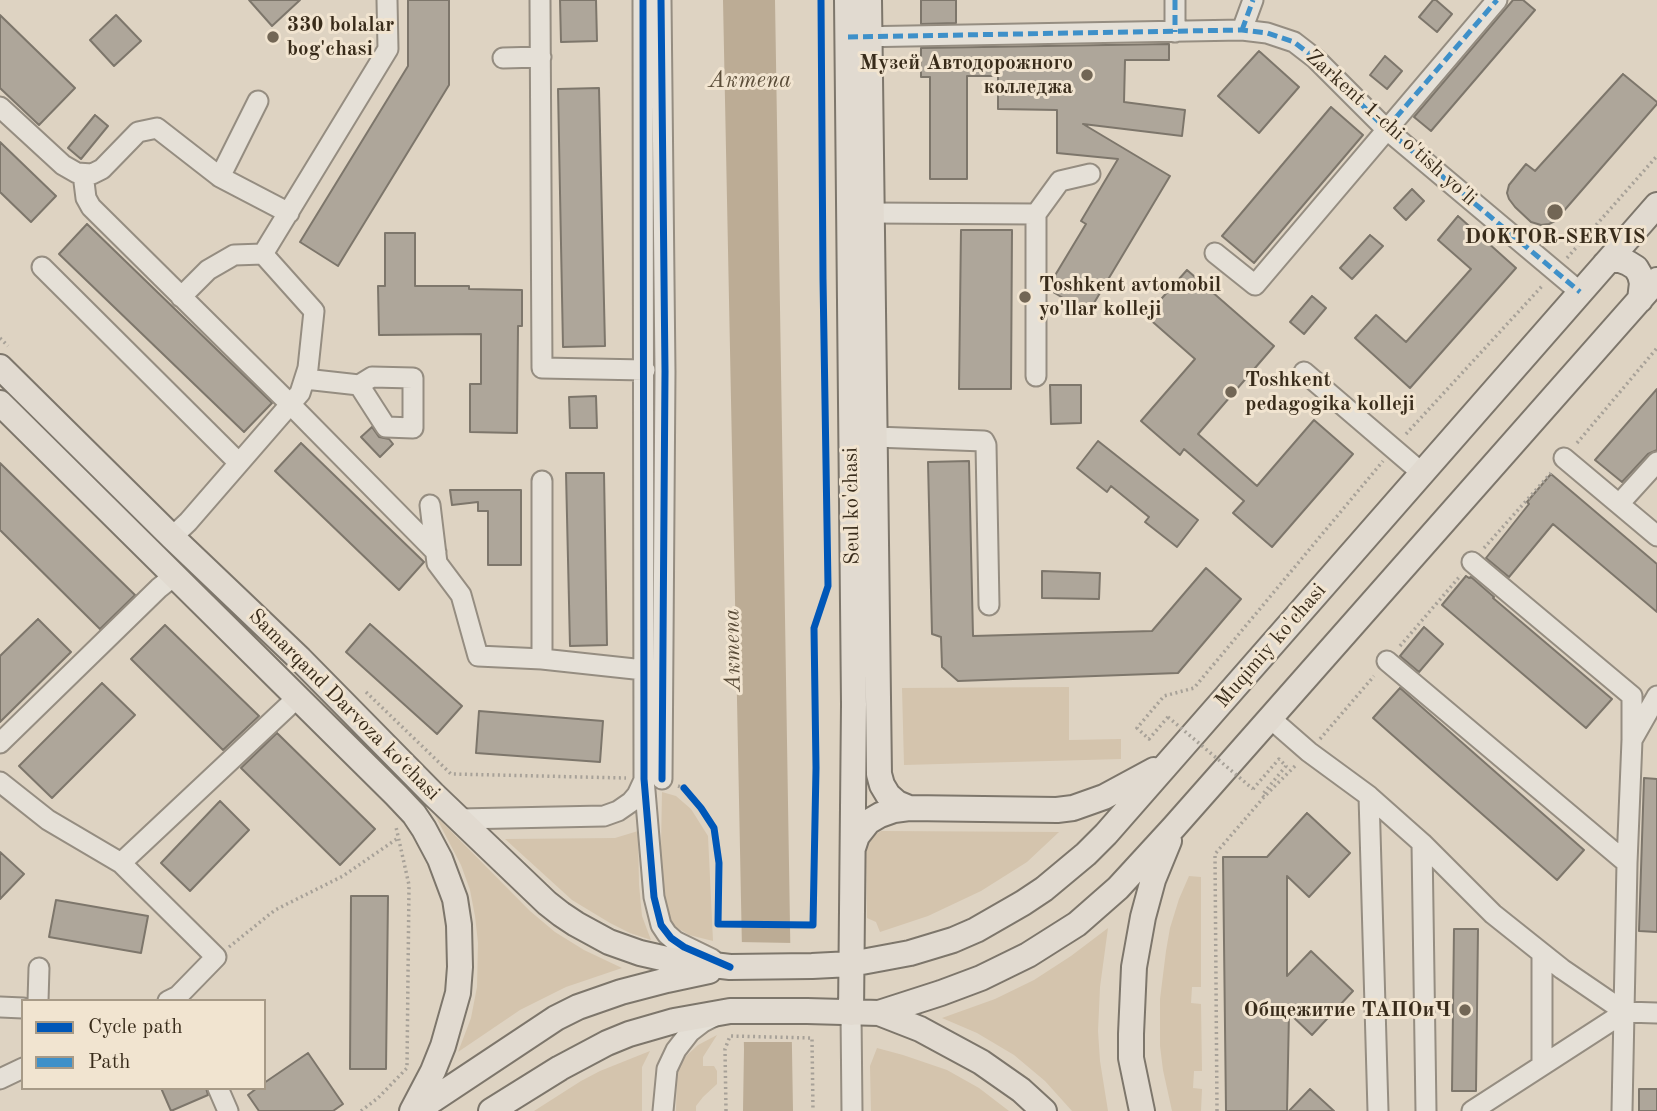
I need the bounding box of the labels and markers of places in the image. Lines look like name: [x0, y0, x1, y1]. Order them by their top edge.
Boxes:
place label: 330 bolalar bog'chasi: [287, 12, 394, 62]
marker: 330 bolalar bog'chasi: [265, 29, 281, 45]
place label: Музей Автодорожного колледжа: [860, 50, 1073, 100]
marker: Музей Автодорожного колледжа: [1079, 67, 1095, 83]
marker: DOKTOR-SERVIS: [1545, 202, 1565, 222]
place label: DOKTOR-SERVIS: [1465, 224, 1645, 250]
place label: Toshkent avtomobil yo'llar kolleji: [1039, 272, 1221, 322]
marker: Toshkent avtomobil yo'llar kolleji: [1017, 289, 1033, 305]
place label: Toshkent pedagogika kolleji: [1245, 367, 1415, 417]
marker: Toshkent pedagogika kolleji: [1223, 384, 1239, 400]
place label: Общежитие ТАПОиЧ: [1244, 997, 1451, 1023]
marker: Общежитие ТАПОиЧ: [1457, 1002, 1473, 1018]

